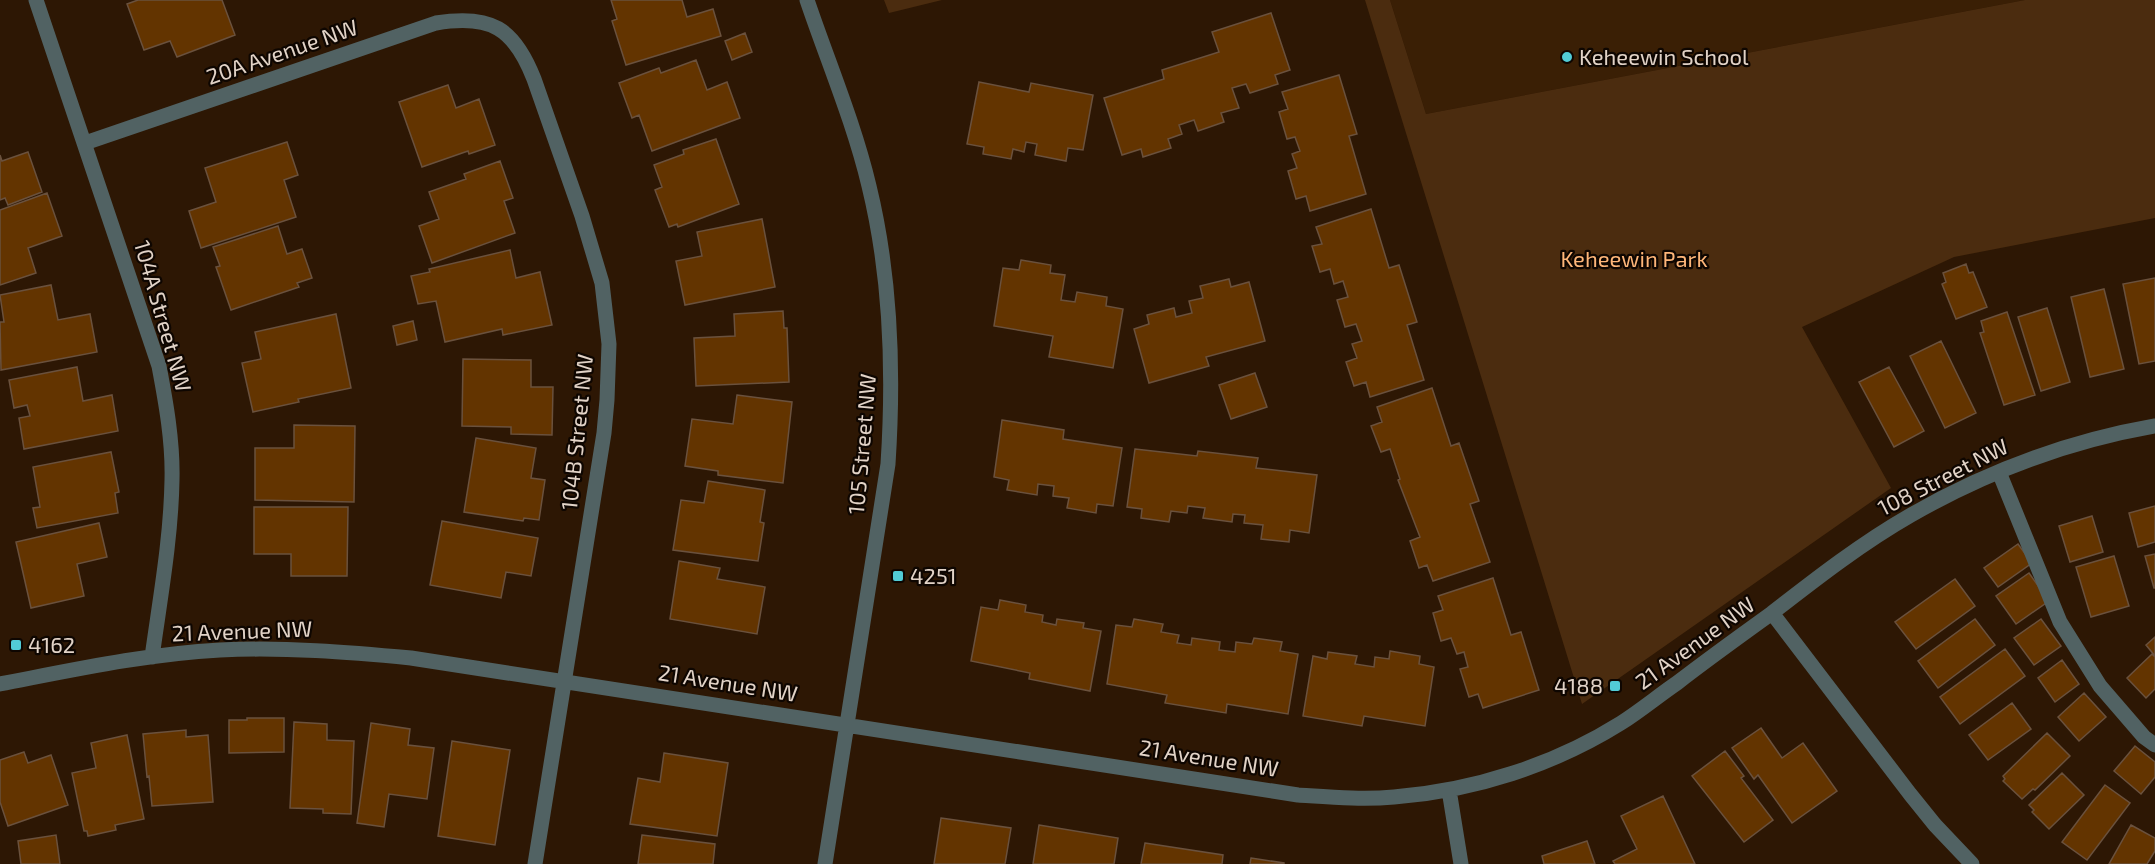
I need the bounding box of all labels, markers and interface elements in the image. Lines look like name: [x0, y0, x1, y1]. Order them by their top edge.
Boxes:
street label: 20A Avenue NW: [203, 13, 361, 89]
place label: Keheewin School: [1579, 43, 1749, 69]
marker: Keheewin School: [1560, 50, 1574, 64]
street label: 104A Street NW: [130, 237, 198, 394]
park label: Keheewin Park: [1560, 245, 1708, 271]
street label: 104B Street NW: [555, 353, 597, 511]
street label: 105 Street NW: [842, 372, 880, 515]
street label: 108 Street NW: [1873, 432, 2012, 520]
place label: 4251: [910, 562, 956, 588]
marker: 4251: [891, 569, 905, 583]
street label: 21 Avenue NW: [1630, 590, 1759, 694]
street label: 21 Avenue NW: [171, 615, 313, 645]
place label: 4162: [28, 631, 75, 657]
marker: 4162: [9, 638, 23, 652]
street label: 21 Avenue NW: [657, 658, 800, 706]
place label: 4188: [1554, 672, 1603, 698]
marker: 4188: [1608, 679, 1622, 693]
street label: 21 Avenue NW: [1138, 733, 1281, 781]

